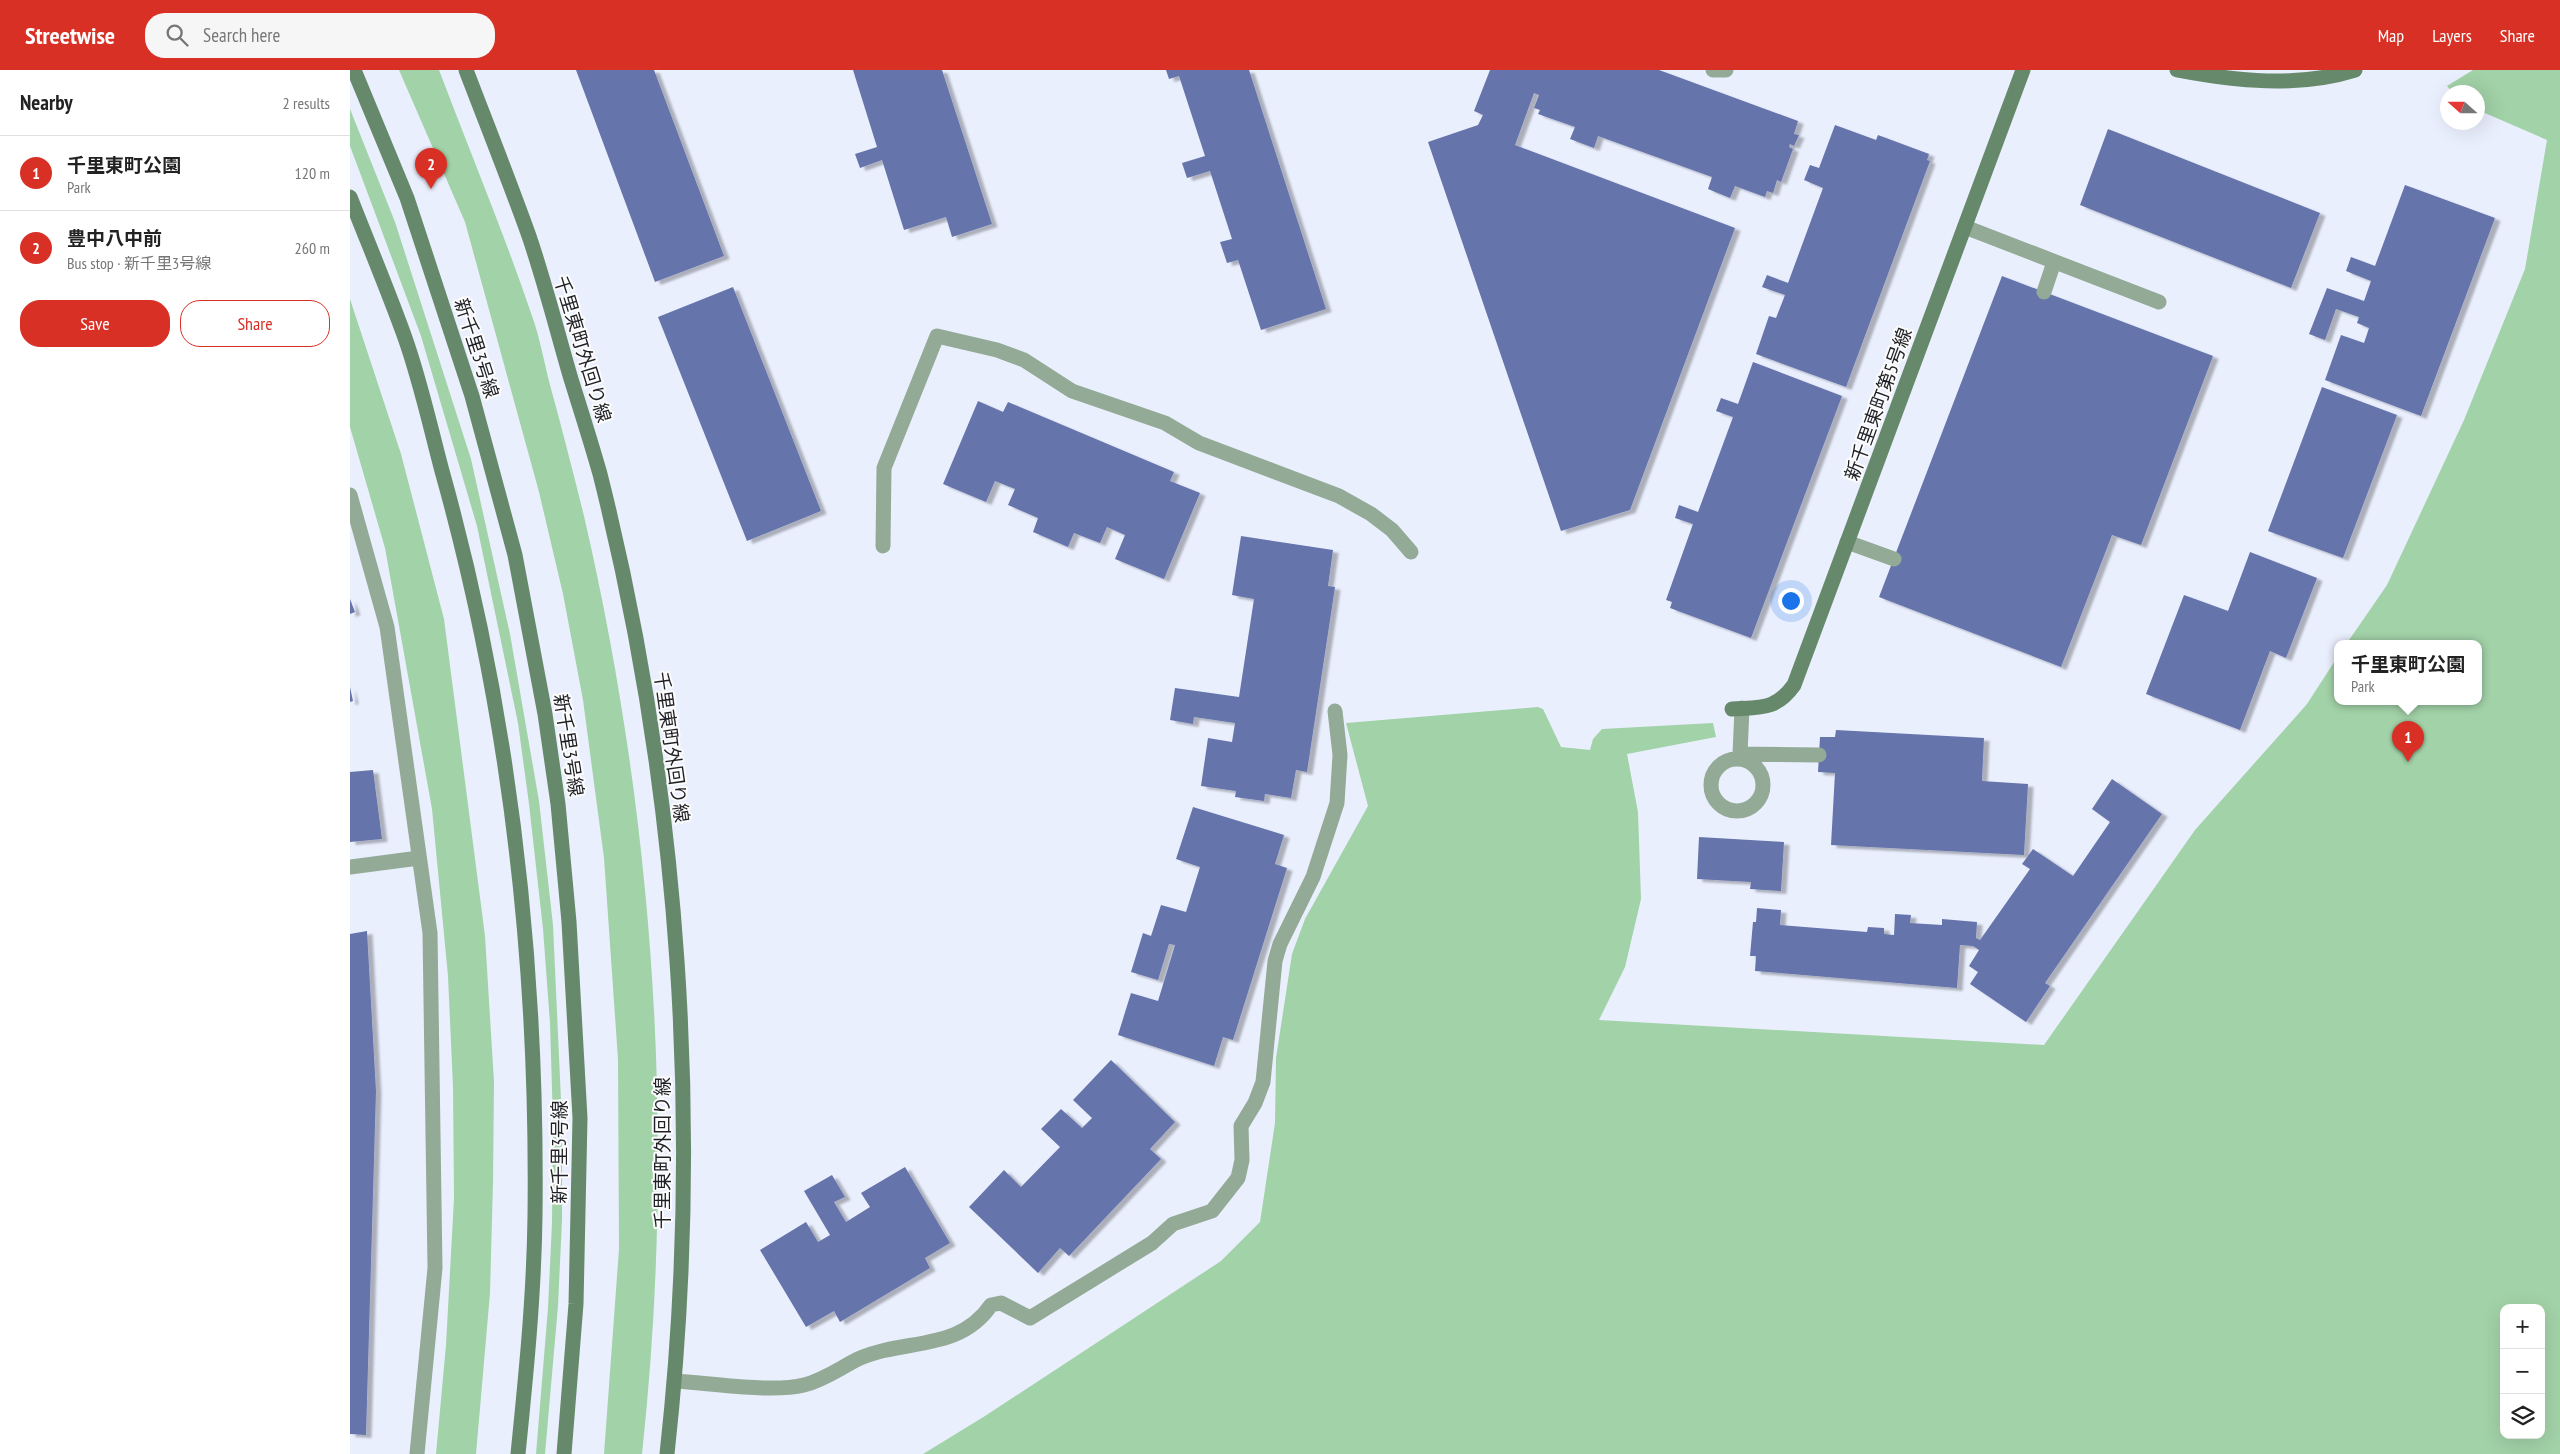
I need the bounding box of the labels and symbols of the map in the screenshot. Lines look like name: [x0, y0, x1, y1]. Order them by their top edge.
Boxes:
north arrow: [2440, 85, 2485, 130]
pin: 2: [415, 148, 447, 189]
street label: 千里東町外回り線: [549, 273, 617, 425]
street label: 新千里3号線: [450, 295, 504, 401]
street label: 新千里東町第5号線: [1839, 324, 1917, 484]
your location: [1778, 588, 1804, 614]
street label: 千里東町外回り線: [650, 670, 694, 824]
street label: 新千里3号線: [549, 692, 589, 798]
pin: 1: [2392, 721, 2424, 762]
street label: 千里東町外回り線: [650, 1077, 674, 1229]
street label: 新千里3号線: [547, 1100, 571, 1204]

